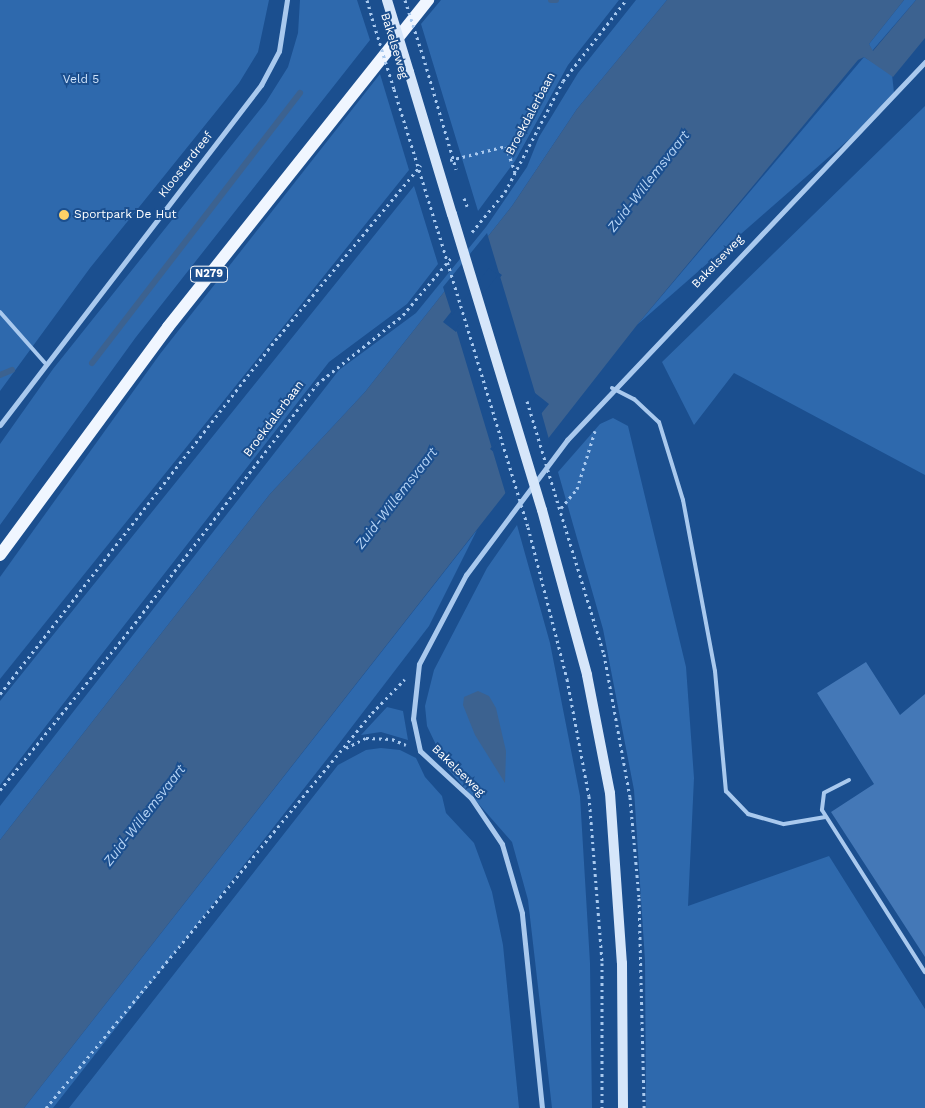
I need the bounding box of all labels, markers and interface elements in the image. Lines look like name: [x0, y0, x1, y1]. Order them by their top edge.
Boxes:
street label: Bakelseweg: [377, 11, 411, 81]
street label: Broekdalerbaan: [503, 70, 559, 158]
park label: Veld 5: [63, 73, 99, 87]
water label: Zuid-Willemsvaart: [603, 127, 693, 235]
street label: Kloosterdreef: [156, 129, 216, 201]
place label: Sportpark De Hut: [74, 208, 177, 222]
marker: Sportpark De Hut: [58, 209, 70, 221]
street label: Bakelseweg: [689, 233, 747, 291]
road number: N279: [189, 266, 229, 282]
street label: Broekdalerbaan: [241, 378, 307, 460]
water label: Zuid-Willemsvaart: [351, 444, 441, 552]
street label: Bakelseweg: [429, 742, 487, 800]
water label: Zuid-Willemsvaart: [99, 761, 189, 869]

